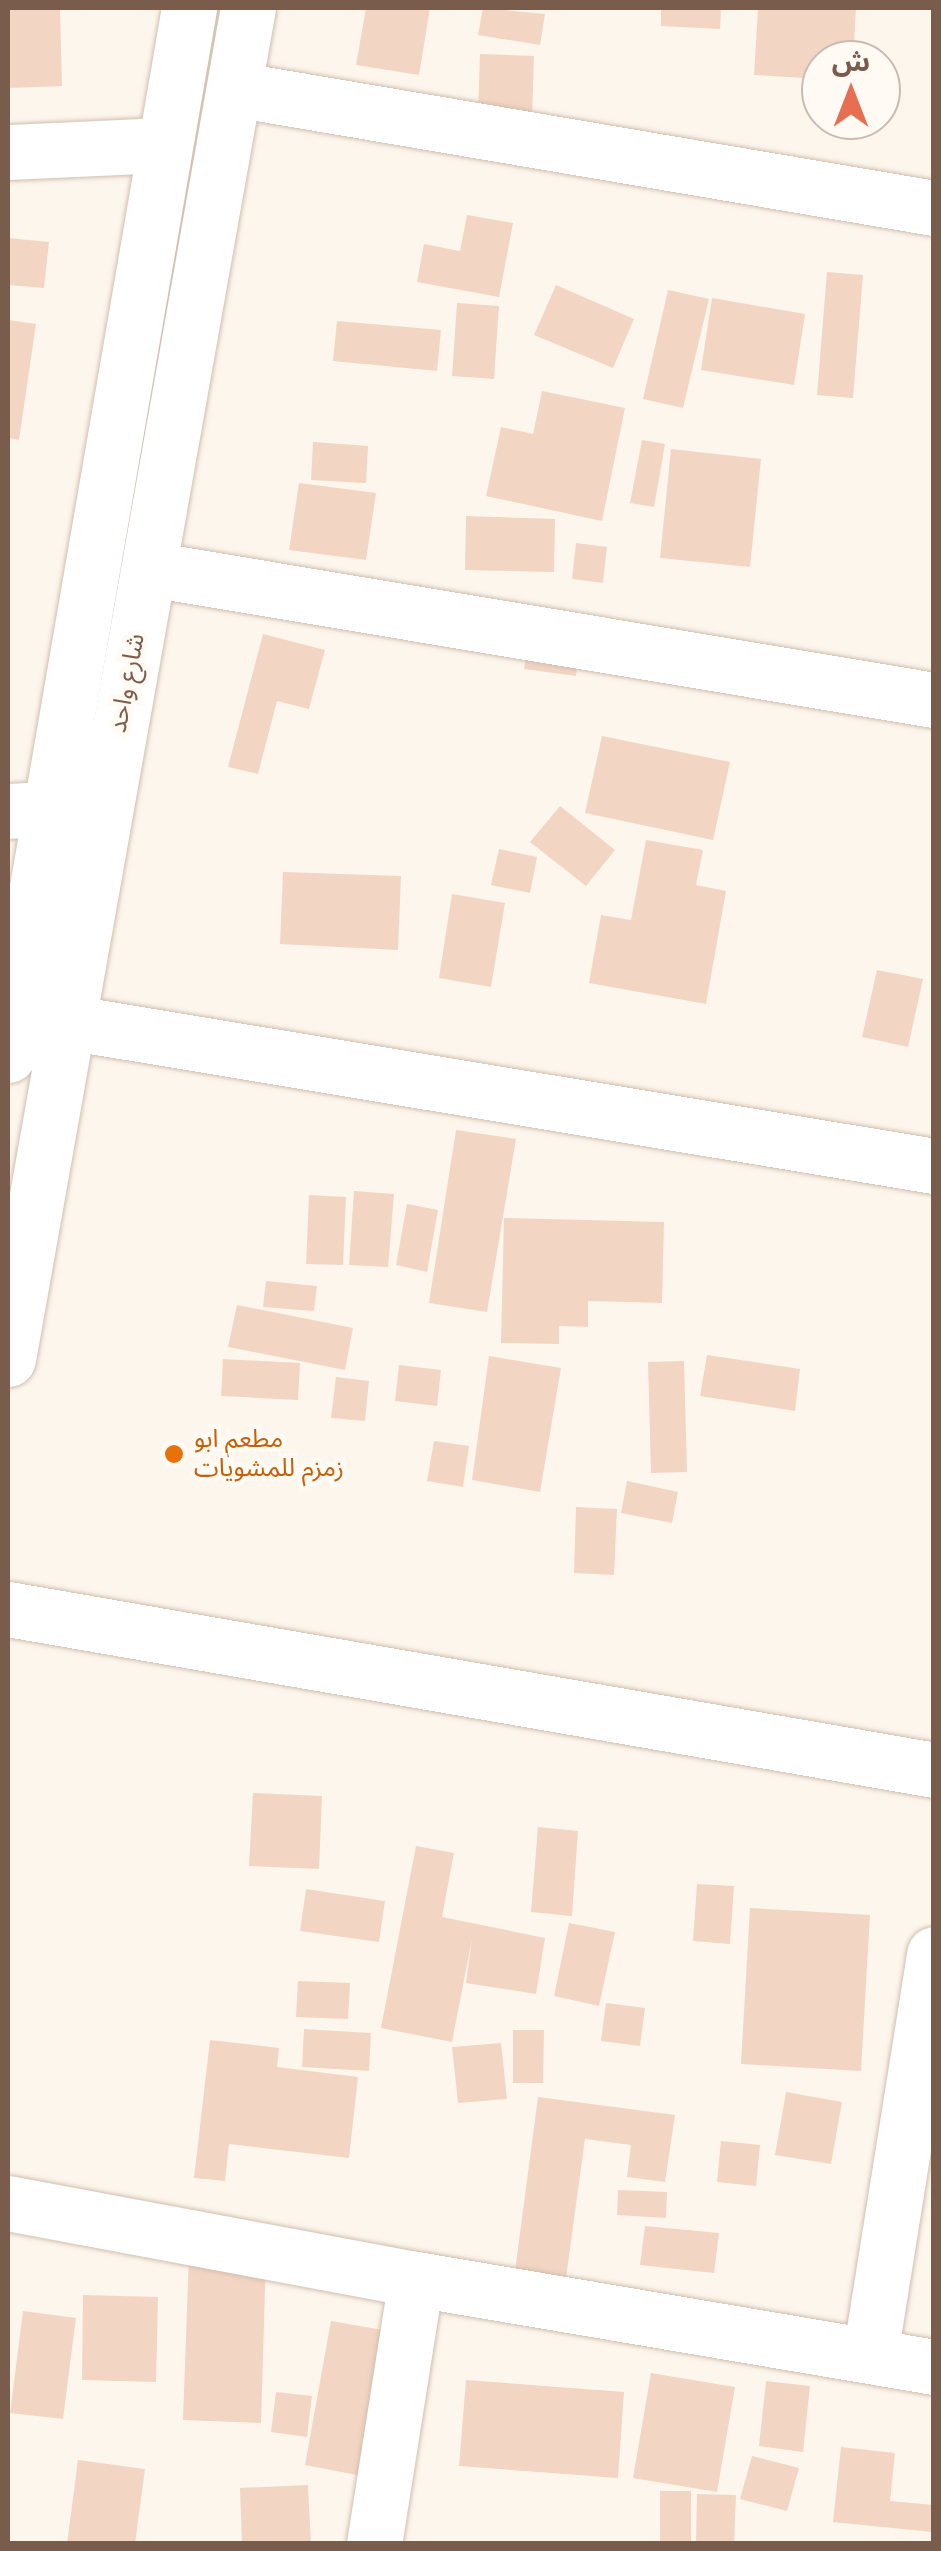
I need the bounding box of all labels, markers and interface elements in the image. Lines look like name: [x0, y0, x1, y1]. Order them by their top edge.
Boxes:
north arrow: [801, 40, 901, 140]
text: ش: [832, 45, 870, 78]
street label: شارع واحد: [103, 631, 151, 735]
place label: مطعم ابو زمزم للمشويات: [194, 1425, 344, 1484]
marker: مطعم ابو زمزم للمشويات: [163, 1443, 185, 1465]

